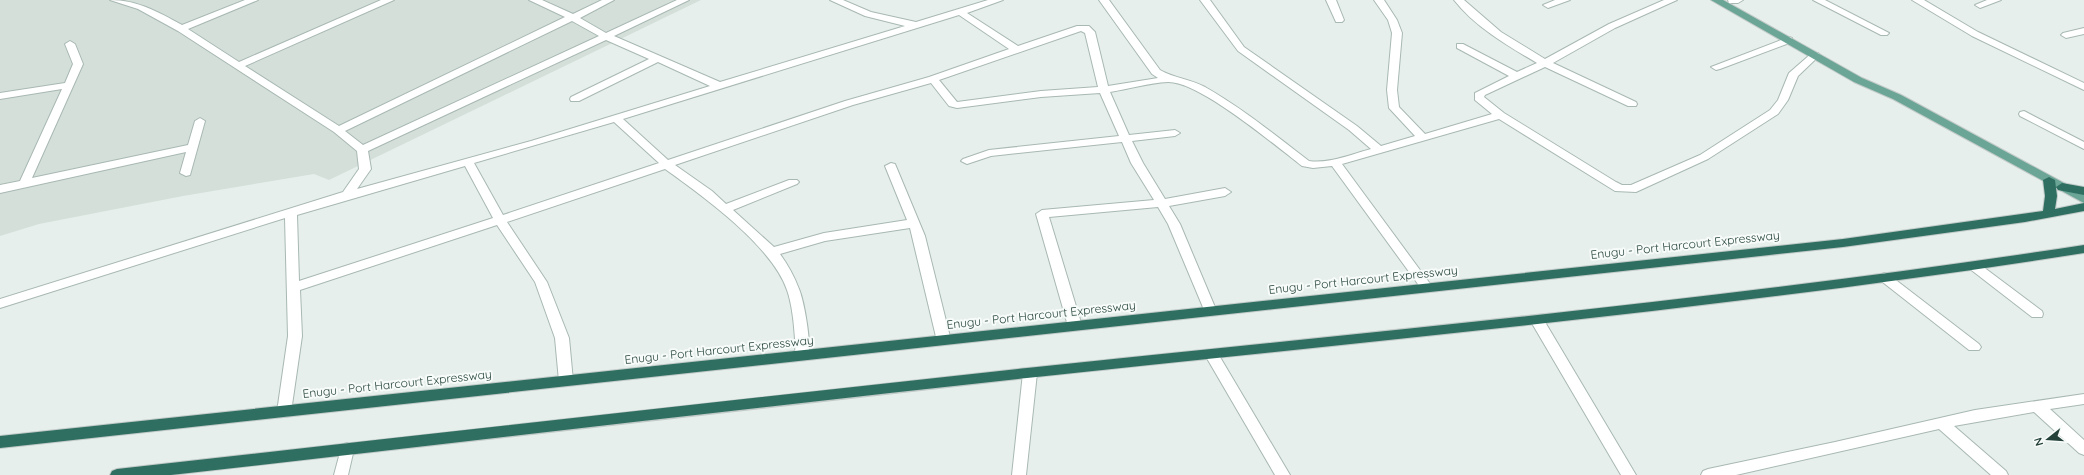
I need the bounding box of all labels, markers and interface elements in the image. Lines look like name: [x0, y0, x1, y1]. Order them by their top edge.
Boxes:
street label: Enugu - Port Harcourt Expressway: [1590, 227, 1780, 262]
street label: Enugu - Port Harcourt Expressway: [1268, 262, 1458, 297]
street label: Enugu - Port Harcourt Expressway: [946, 297, 1136, 332]
street label: Enugu - Port Harcourt Expressway: [624, 332, 814, 367]
street label: Enugu - Port Harcourt Expressway: [302, 366, 492, 401]
north arrow: [2028, 419, 2068, 459]
text: N: [2031, 436, 2046, 448]

